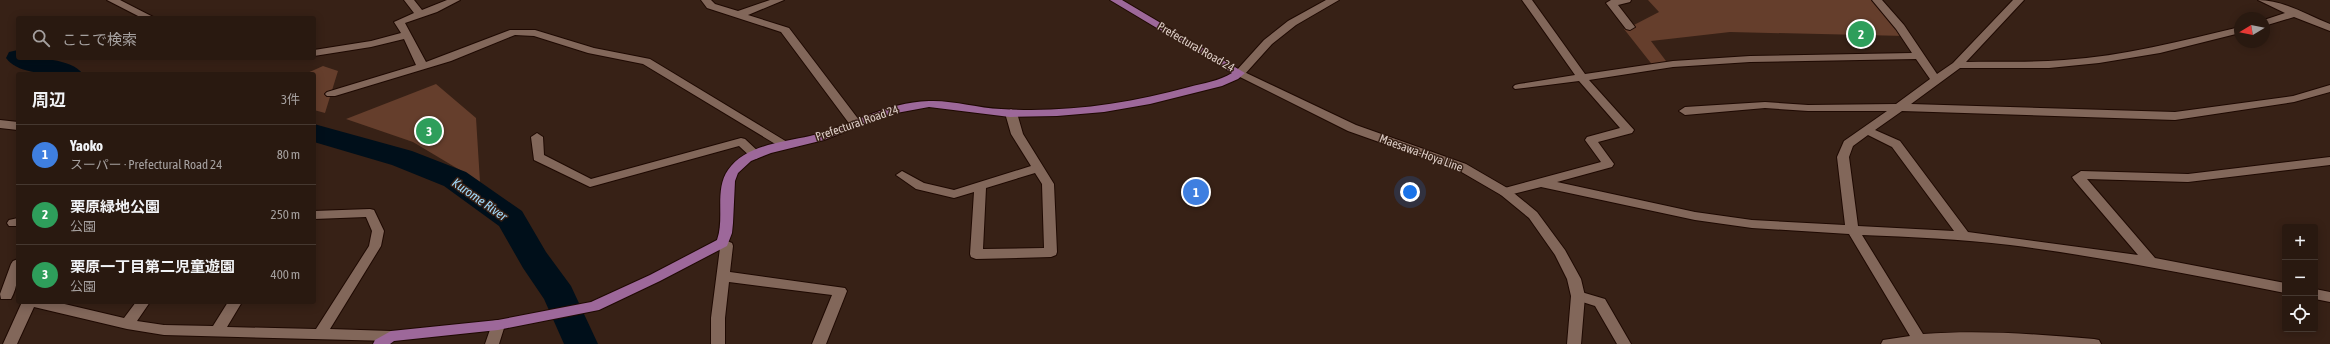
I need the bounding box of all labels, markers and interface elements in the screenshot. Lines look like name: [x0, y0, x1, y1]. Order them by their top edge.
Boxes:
north arrow: [2234, 12, 2270, 48]
search box: [16, 16, 316, 60]
street label: Prefectural Road 24: [1155, 19, 1237, 75]
pin: 2: [1848, 19, 1874, 49]
icon: search: [30, 27, 52, 49]
text: ここで検索: [62, 31, 137, 48]
text: 周辺: [32, 90, 66, 110]
text: 3件: [281, 92, 300, 107]
street label: Prefectural Road 24: [814, 102, 901, 144]
pin: 3: [416, 116, 442, 146]
street label: Maesawa-Hoya Line: [1377, 131, 1465, 175]
text: Yaoko: [70, 137, 103, 154]
text: 1: [42, 147, 48, 162]
text: 80 m: [277, 147, 300, 162]
text: スーパー · Prefectural Road 24: [70, 157, 222, 172]
water label: Kurome River: [449, 175, 511, 224]
pin: 1: [1183, 177, 1209, 207]
your location: [1400, 182, 1420, 202]
text: 栗原緑地公園: [70, 198, 160, 215]
text: 2: [42, 207, 48, 222]
text: 250 m: [271, 207, 300, 222]
text: 公園: [70, 219, 96, 234]
map controls: [2282, 224, 2318, 332]
button: +: [2282, 224, 2318, 260]
text: 栗原一丁目第二児童遊園: [70, 258, 235, 275]
button: −: [2282, 260, 2318, 296]
text: 3: [42, 267, 48, 282]
text: 400 m: [271, 267, 300, 282]
text: 公園: [70, 279, 96, 294]
button: locate: [2282, 296, 2318, 332]

